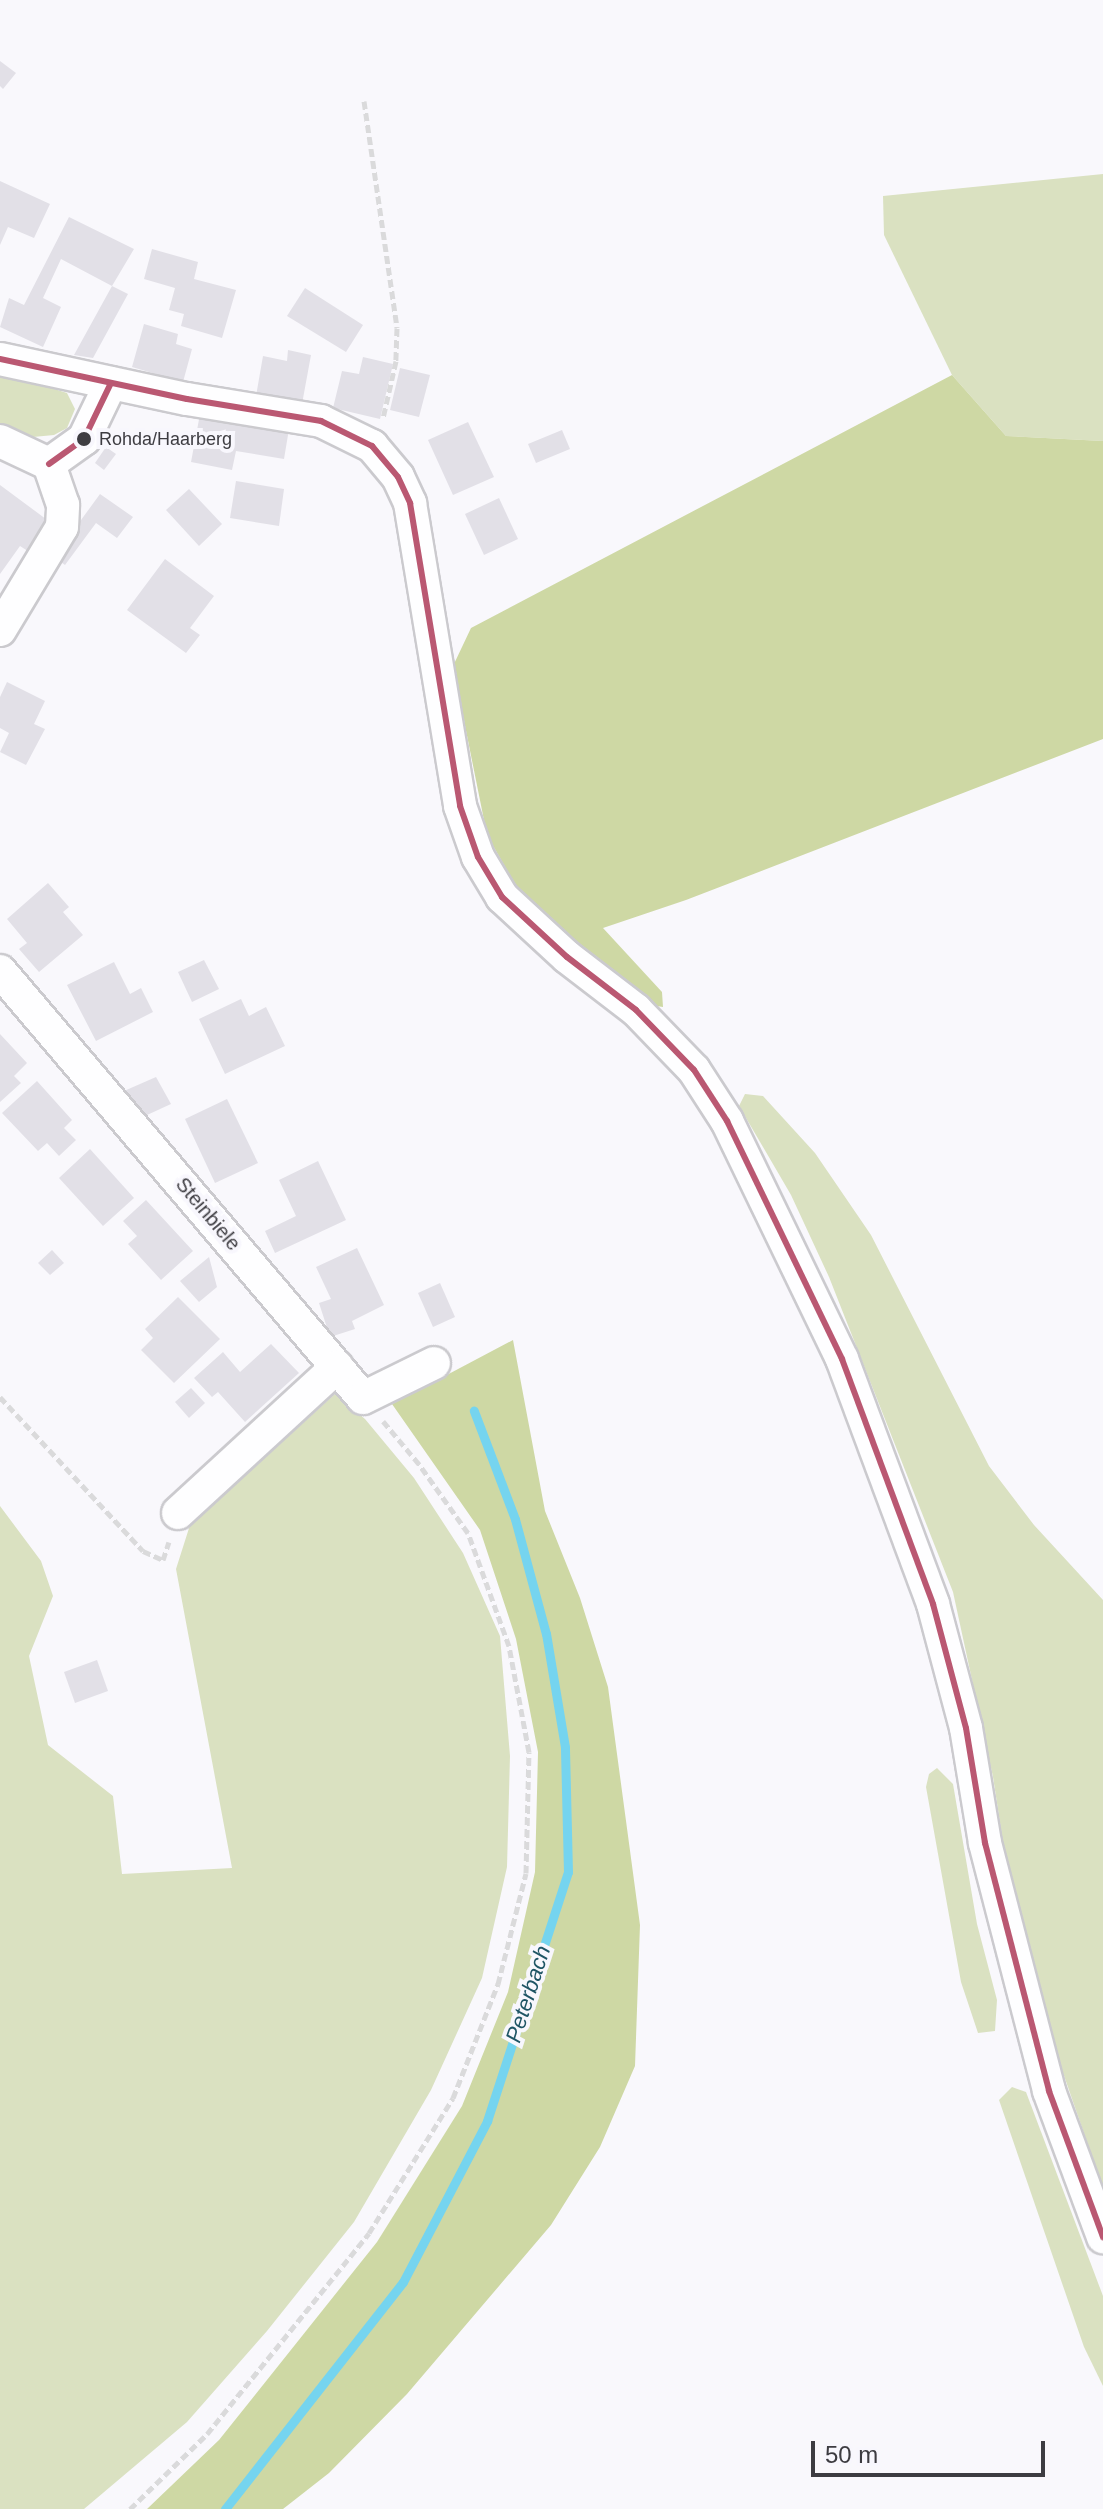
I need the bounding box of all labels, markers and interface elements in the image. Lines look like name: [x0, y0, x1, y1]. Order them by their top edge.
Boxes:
place label: Rohda/Haarberg: [99, 428, 232, 450]
marker: Rohda/Haarberg: [76, 431, 92, 447]
street label: Steinbiele: [171, 1173, 245, 1255]
water label: Peterbach: [500, 1942, 556, 2046]
scale bar: [815, 2425, 1049, 2475]
text: 50 m: [825, 2441, 878, 2468]

